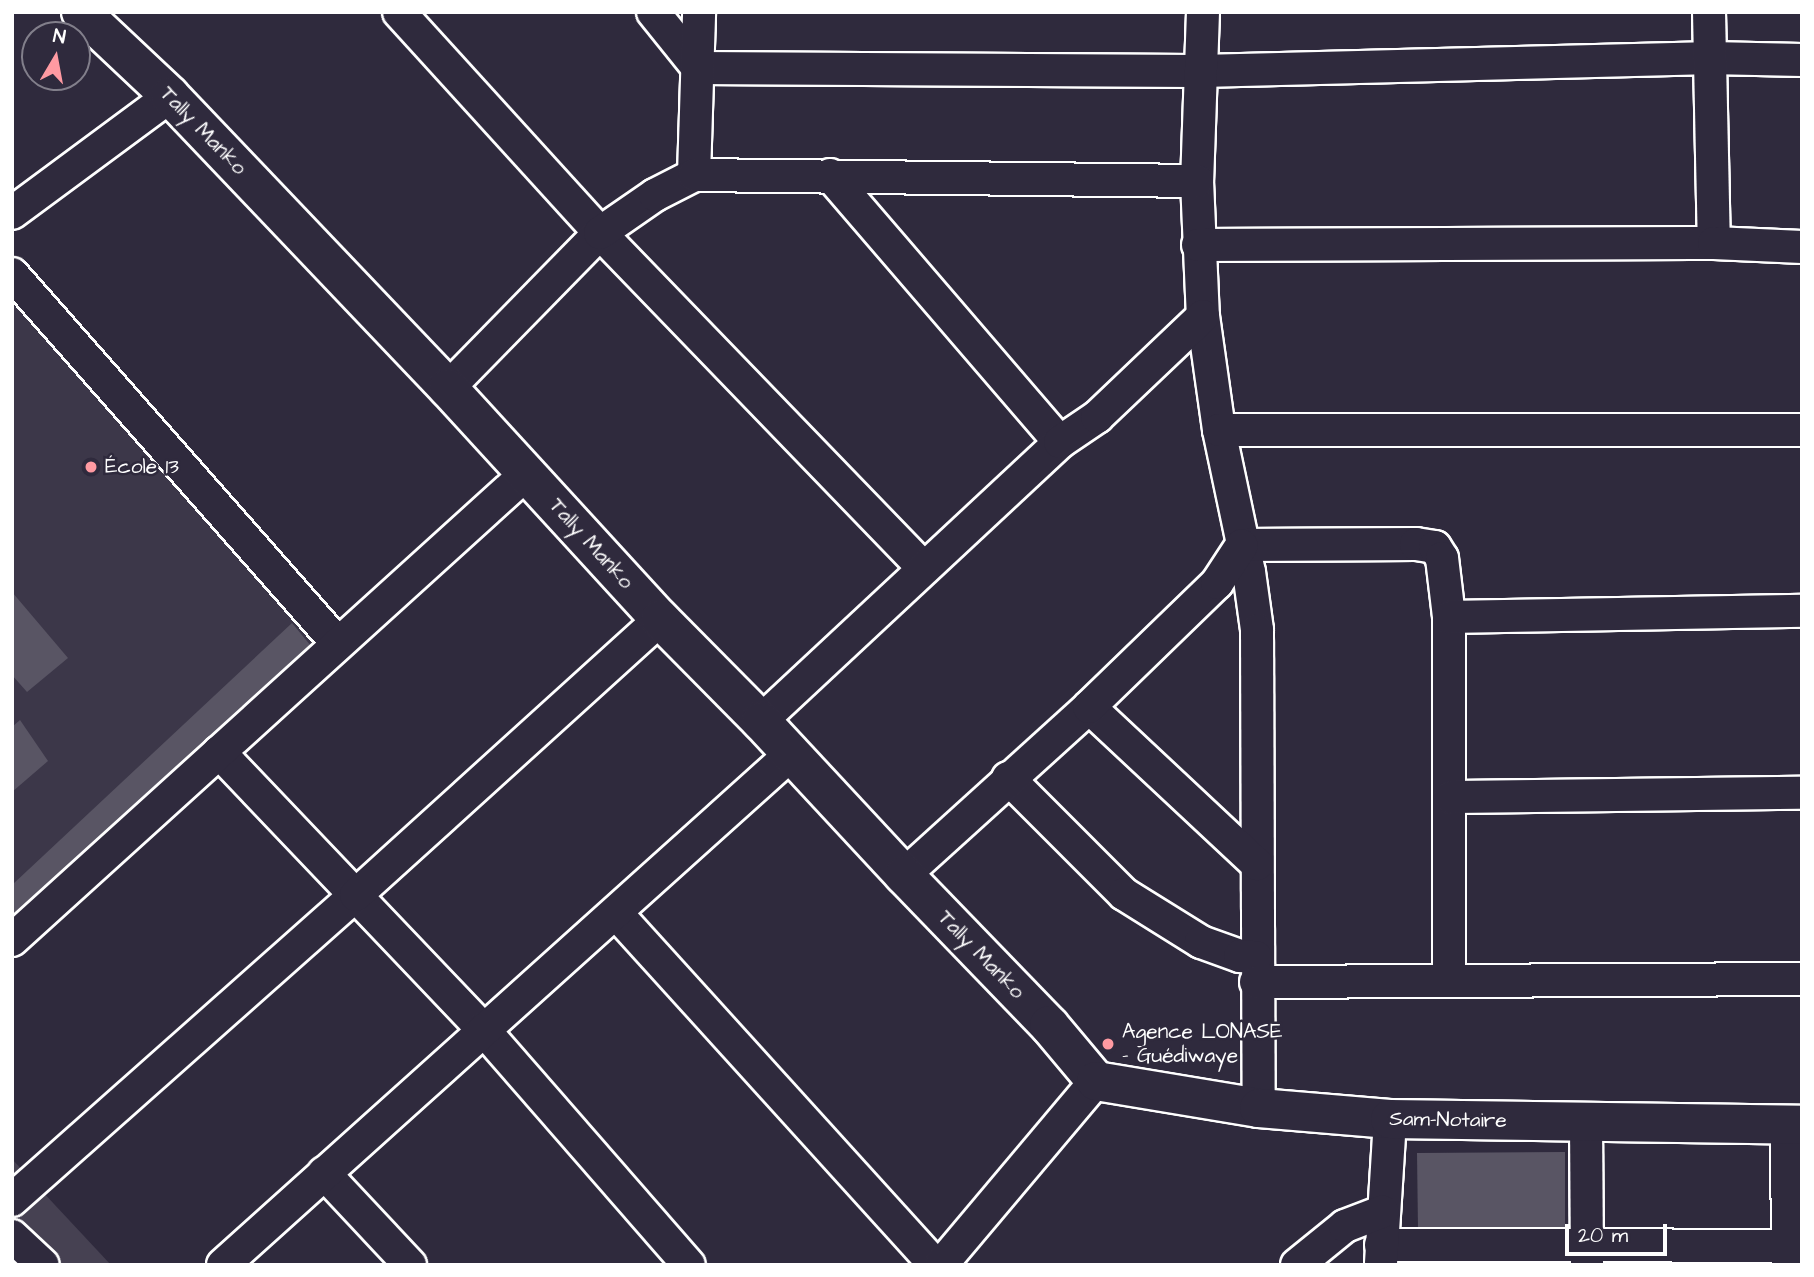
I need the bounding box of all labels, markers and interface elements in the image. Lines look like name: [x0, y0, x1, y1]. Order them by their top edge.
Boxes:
north arrow: [21, 21, 91, 91]
text: N: [51, 22, 68, 51]
street label: Tally Manko: [154, 81, 252, 181]
place label: École 13: [105, 454, 179, 480]
marker: École 13: [83, 459, 99, 475]
street label: Tally Manko: [544, 493, 638, 595]
street label: Tally Manko: [932, 905, 1030, 1005]
place label: Agence LONASE - Guédiwaye: [1122, 1019, 1282, 1069]
marker: Agence LONASE - Guédiwaye: [1100, 1036, 1116, 1052]
street label: Sam-Notaire: [1389, 1106, 1507, 1134]
scale bar: [1569, 1210, 1671, 1254]
text: 20 m: [1578, 1221, 1628, 1250]

